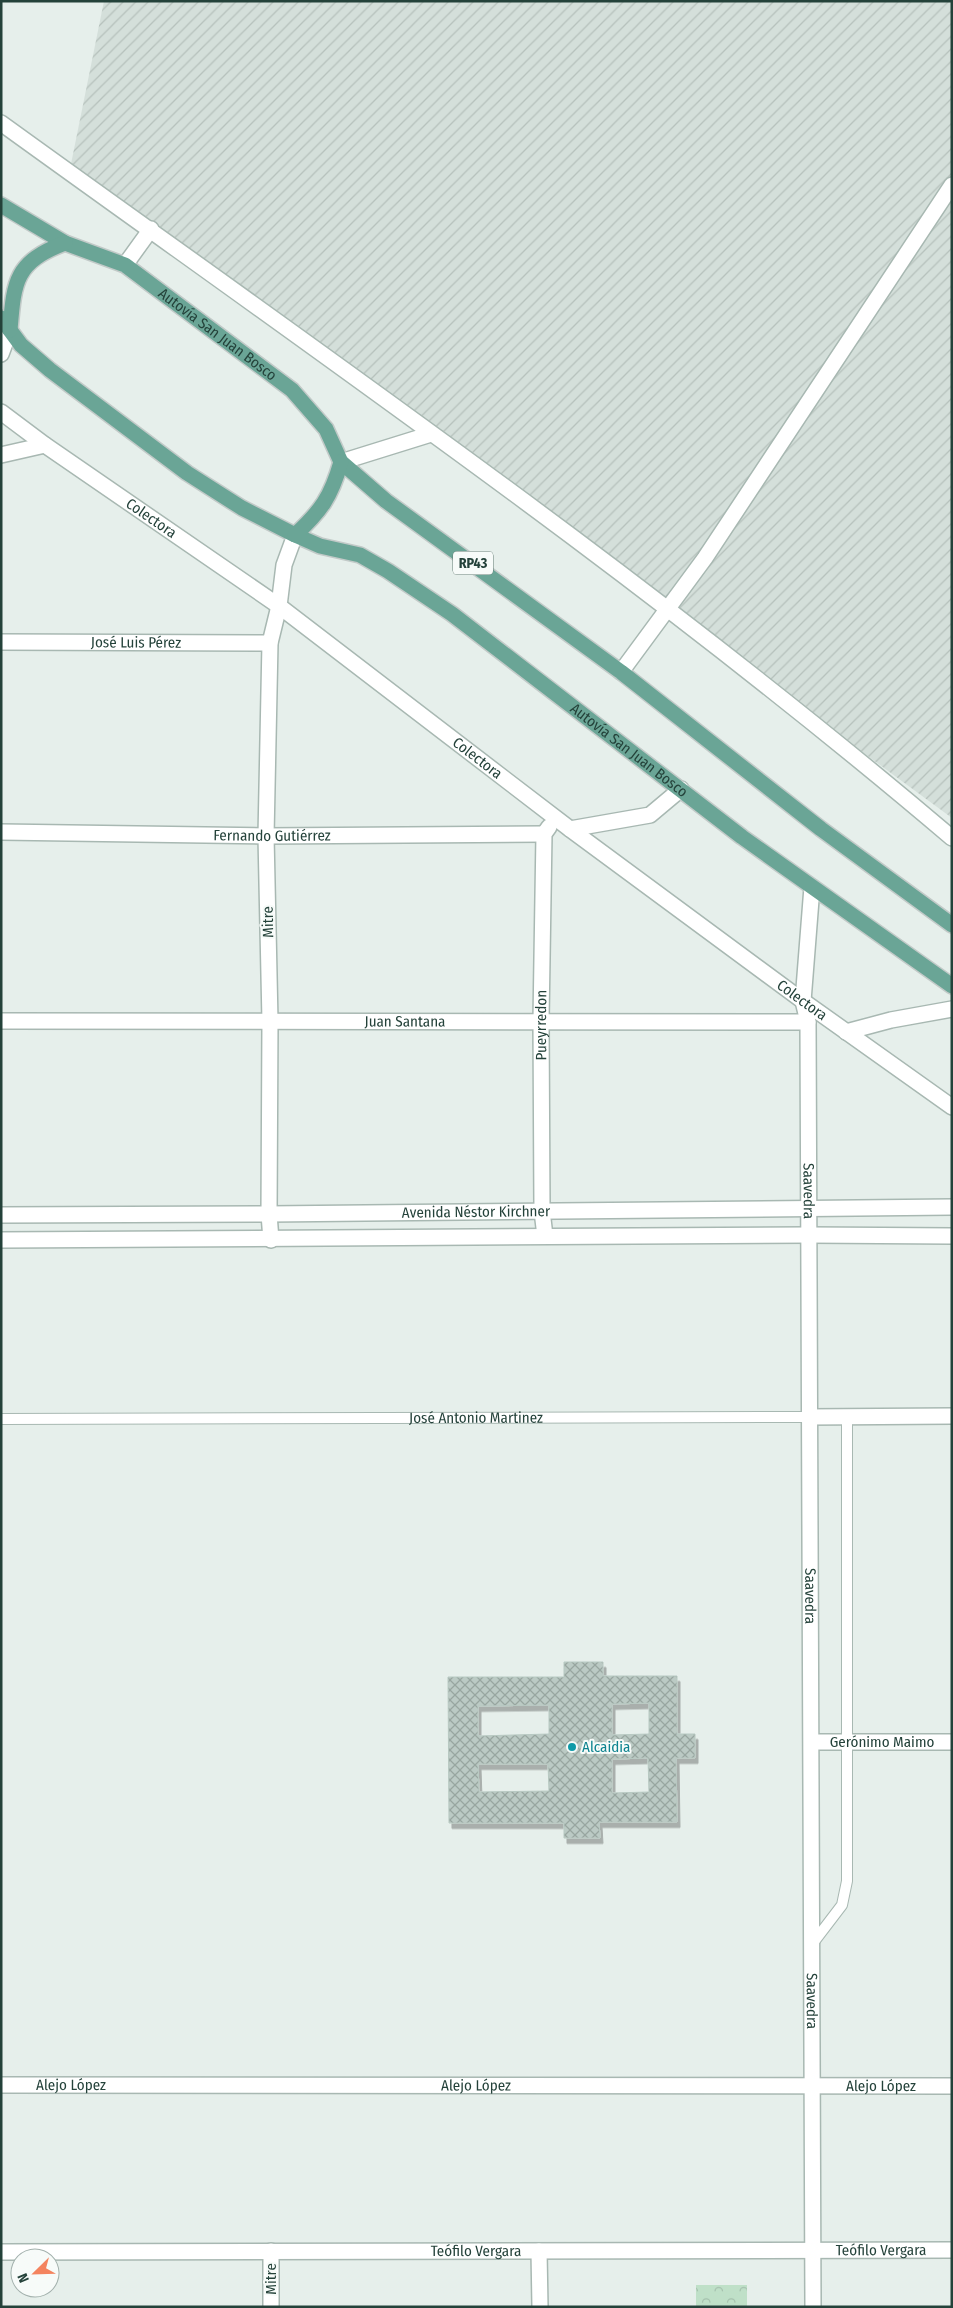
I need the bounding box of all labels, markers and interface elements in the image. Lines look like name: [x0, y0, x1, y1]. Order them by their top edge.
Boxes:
street label: Autovía San Juan Bosco: [155, 284, 280, 384]
street label: Colectora: [122, 494, 180, 542]
road number: RP43: [453, 552, 493, 574]
street label: José Luis Pérez: [91, 633, 181, 652]
street label: Autovía San Juan Bosco: [567, 699, 691, 801]
street label: Colectora: [449, 733, 506, 783]
street label: Fernando Gutiérrez: [213, 826, 331, 845]
street label: Mitre: [259, 906, 277, 938]
street label: Colectora: [773, 976, 831, 1024]
street label: Pueyrredon: [532, 990, 550, 1061]
street label: Juan Santana: [365, 1012, 445, 1031]
street label: Saavedra: [800, 1163, 818, 1219]
street label: Avenida Néstor Kirchner: [402, 1202, 551, 1222]
street label: José Antonio Martinez: [409, 1409, 543, 1427]
street label: Saavedra: [801, 1568, 819, 1624]
street label: Gerónimo Maimo: [830, 1733, 934, 1751]
place label: Alcaidia: [582, 1738, 630, 1756]
marker: Alcaidia: [566, 1741, 578, 1753]
street label: Saavedra: [803, 1973, 821, 2029]
street label: Alejo López: [36, 2076, 106, 2094]
street label: Alejo López: [441, 2076, 511, 2095]
street label: Alejo López: [846, 2077, 916, 2095]
street label: Teófilo Vergara: [836, 2241, 926, 2259]
street label: Teófilo Vergara: [431, 2242, 521, 2260]
north arrow: [10, 2248, 60, 2298]
street label: Mitre: [262, 2263, 280, 2295]
text: N: [14, 2271, 33, 2285]

